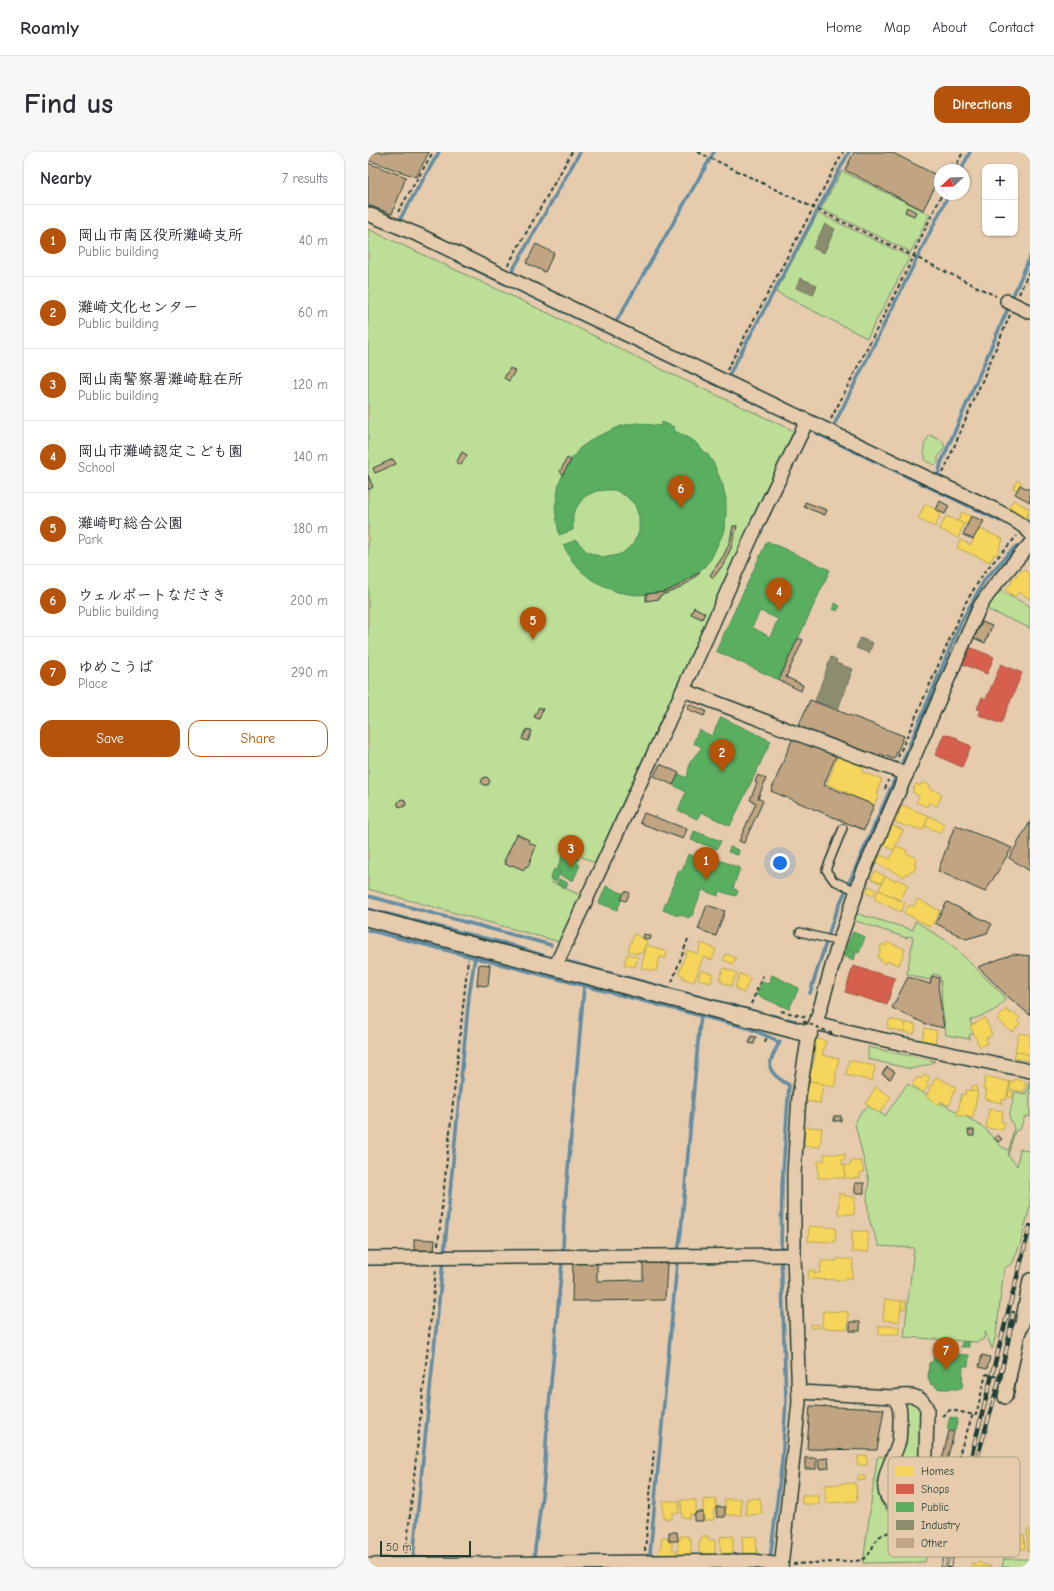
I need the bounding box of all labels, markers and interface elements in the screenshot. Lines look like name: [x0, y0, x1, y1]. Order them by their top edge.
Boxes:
text: Roamly: [20, 17, 79, 39]
text: Home: [826, 19, 862, 36]
text: Map: [884, 19, 910, 36]
text: About: [932, 19, 967, 36]
text: Contact: [989, 19, 1034, 36]
button: Directions: [934, 86, 1030, 123]
text: Find us: [24, 88, 113, 120]
north arrow: [934, 164, 970, 200]
map controls: [982, 164, 1018, 236]
button: +: [982, 164, 1018, 200]
text: Nearby: [40, 169, 91, 188]
text: 7 results: [282, 171, 328, 186]
button: −: [982, 200, 1018, 236]
text: 岡山市南区役所灘崎支所: [78, 226, 243, 244]
text: 1: [50, 233, 56, 248]
text: 40 m: [299, 233, 328, 248]
text: Public building: [78, 244, 159, 259]
text: 灘崎文化センター: [78, 298, 198, 316]
text: 2: [50, 305, 56, 320]
text: 60 m: [298, 305, 328, 320]
text: Public building: [78, 316, 159, 331]
text: 岡山南警察署灘崎駐在所: [78, 370, 243, 388]
text: 3: [50, 377, 56, 392]
text: 120 m: [293, 377, 328, 392]
text: Public building: [78, 388, 159, 403]
text: 岡山市灘崎認定こども園: [78, 442, 243, 460]
text: 4: [50, 449, 56, 464]
text: 140 m: [294, 449, 328, 464]
text: School: [78, 460, 115, 475]
pin: 6: [668, 475, 694, 508]
text: 灘崎町総合公園: [78, 514, 183, 532]
text: 5: [50, 521, 56, 536]
text: 180 m: [293, 521, 328, 536]
text: Park: [78, 532, 103, 547]
pin: 4: [766, 578, 792, 611]
text: ウェルポートなださき: [78, 586, 227, 604]
text: 6: [50, 593, 56, 608]
text: 200 m: [290, 593, 328, 608]
text: Public building: [78, 604, 159, 619]
pin: 5: [520, 607, 546, 640]
text: ゆめこうば: [78, 658, 153, 676]
text: 7: [50, 665, 56, 680]
text: 290 m: [291, 665, 328, 680]
text: Place: [78, 676, 108, 691]
button: Save: [40, 720, 180, 757]
button: Share: [188, 720, 328, 757]
pin: 2: [709, 739, 735, 772]
pin: 3: [558, 835, 584, 868]
pin: 1: [693, 847, 719, 880]
your location: [770, 853, 790, 873]
pin: 7: [933, 1337, 959, 1370]
legend: [888, 1457, 1020, 1557]
text: Homes: [921, 1465, 954, 1478]
text: Shops: [921, 1483, 950, 1496]
text: Public: [921, 1501, 950, 1514]
text: Industry: [921, 1519, 960, 1532]
text: Other: [921, 1537, 948, 1550]
scale bar: [380, 1539, 471, 1558]
text: 50 m: [386, 1541, 411, 1554]

